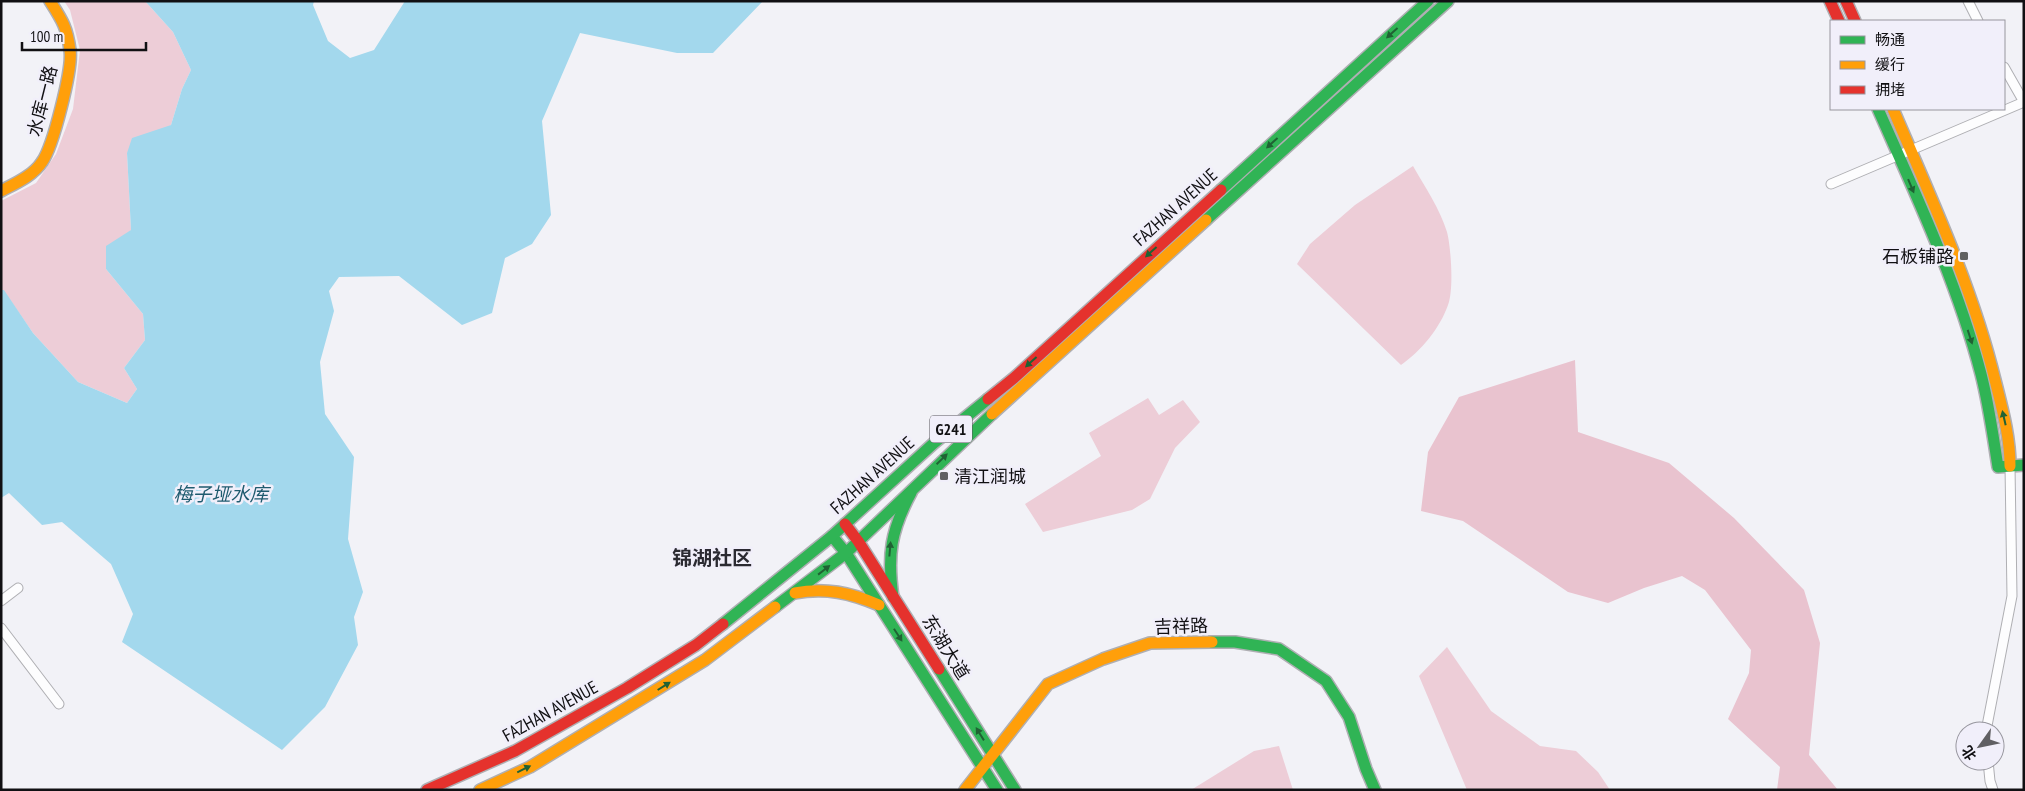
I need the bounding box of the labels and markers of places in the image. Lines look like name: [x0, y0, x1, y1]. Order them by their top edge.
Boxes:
place label: 石板铺路: [1882, 245, 1954, 268]
marker: 石板铺路: [1958, 250, 1970, 262]
place label: 清江润城: [954, 465, 1026, 488]
marker: 清江润城: [938, 470, 950, 482]

